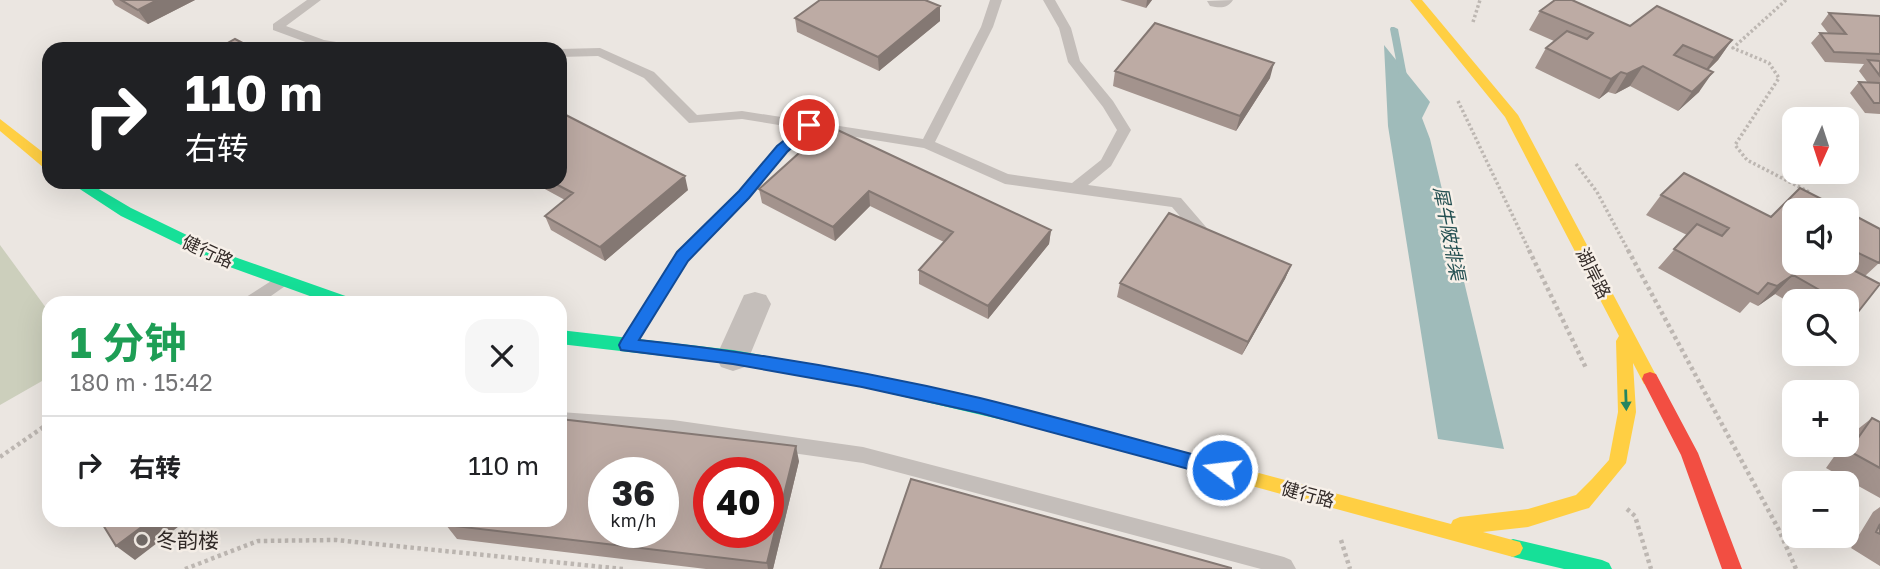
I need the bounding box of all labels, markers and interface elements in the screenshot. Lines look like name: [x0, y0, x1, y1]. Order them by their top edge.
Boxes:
text: 110 m: [185, 63, 322, 122]
icon: right: [70, 70, 161, 161]
pin: [779, 95, 839, 155]
icon: arrive: [790, 106, 828, 144]
north arrow: [1782, 107, 1858, 184]
map controls: [1782, 107, 1859, 548]
text: 右转: [185, 129, 249, 167]
water label: 犀牛陂排渠: [1430, 184, 1471, 285]
button: sound: [1782, 198, 1859, 275]
street label: 健行路: [179, 230, 237, 272]
street label: 湖岸路: [1572, 244, 1616, 302]
button: search: [1782, 289, 1859, 366]
text: 1 分钟: [70, 317, 186, 367]
button: close: [465, 319, 539, 393]
text: 180 m · 15:42: [70, 368, 213, 396]
button: +: [1782, 380, 1859, 457]
one-way arrow: [1621, 390, 1632, 412]
position arrow: [1185, 433, 1259, 507]
icon: right: [70, 446, 108, 484]
text: 110 m: [468, 450, 539, 481]
text: 右转: [129, 452, 181, 483]
speed limit sign: 40: [693, 457, 784, 548]
button: −: [1782, 471, 1859, 548]
text: 36: [612, 472, 655, 514]
street label: 健行路: [1279, 476, 1337, 512]
text: km/h: [611, 509, 656, 531]
place label: 冬韵楼: [156, 527, 219, 553]
marker: 冬韵楼: [134, 532, 150, 548]

